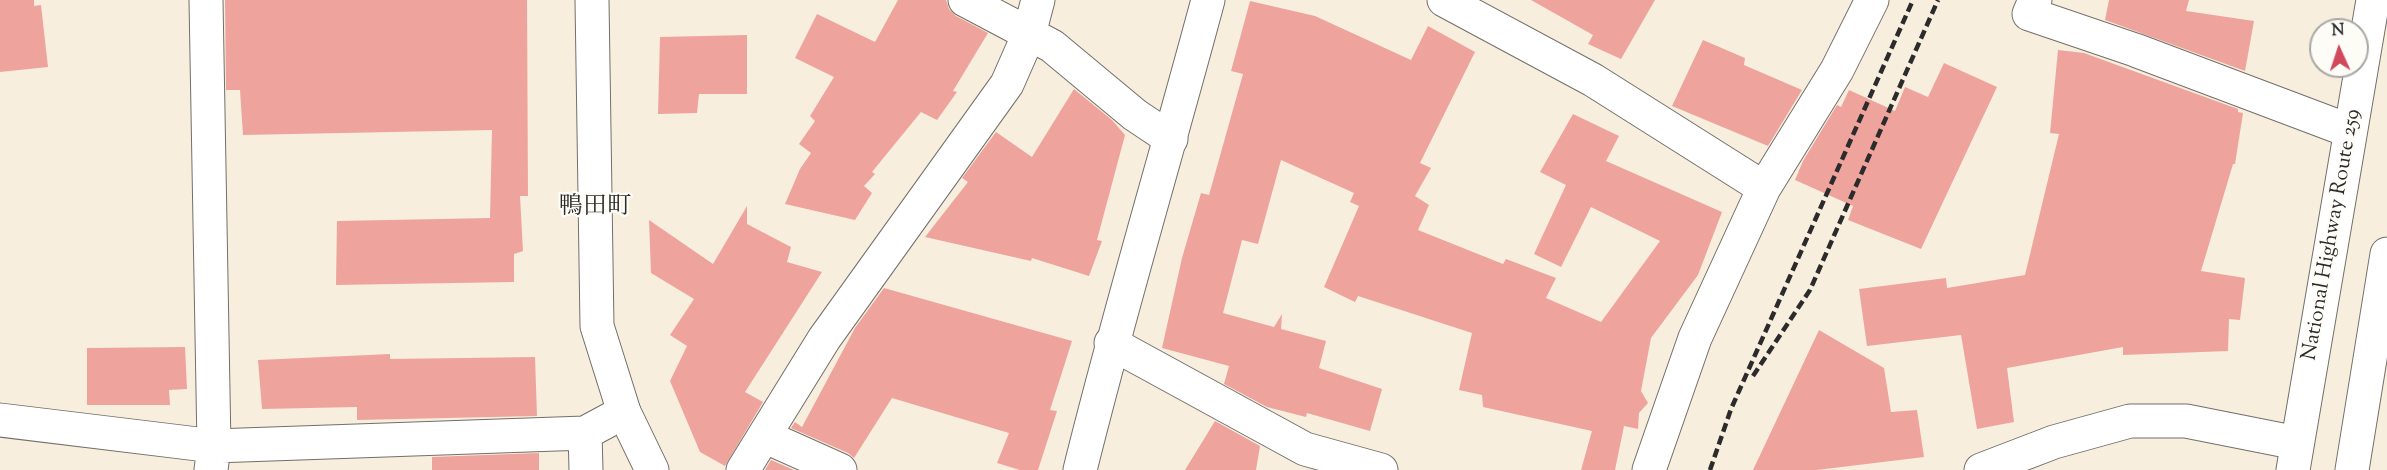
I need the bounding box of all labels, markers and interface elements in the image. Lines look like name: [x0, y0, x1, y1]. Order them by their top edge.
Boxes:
north arrow: [2309, 18, 2369, 78]
text: N: [2331, 20, 2345, 43]
street label: National Highway Route 259: [2298, 107, 2368, 363]
district label: 鴨田町: [559, 195, 631, 223]

